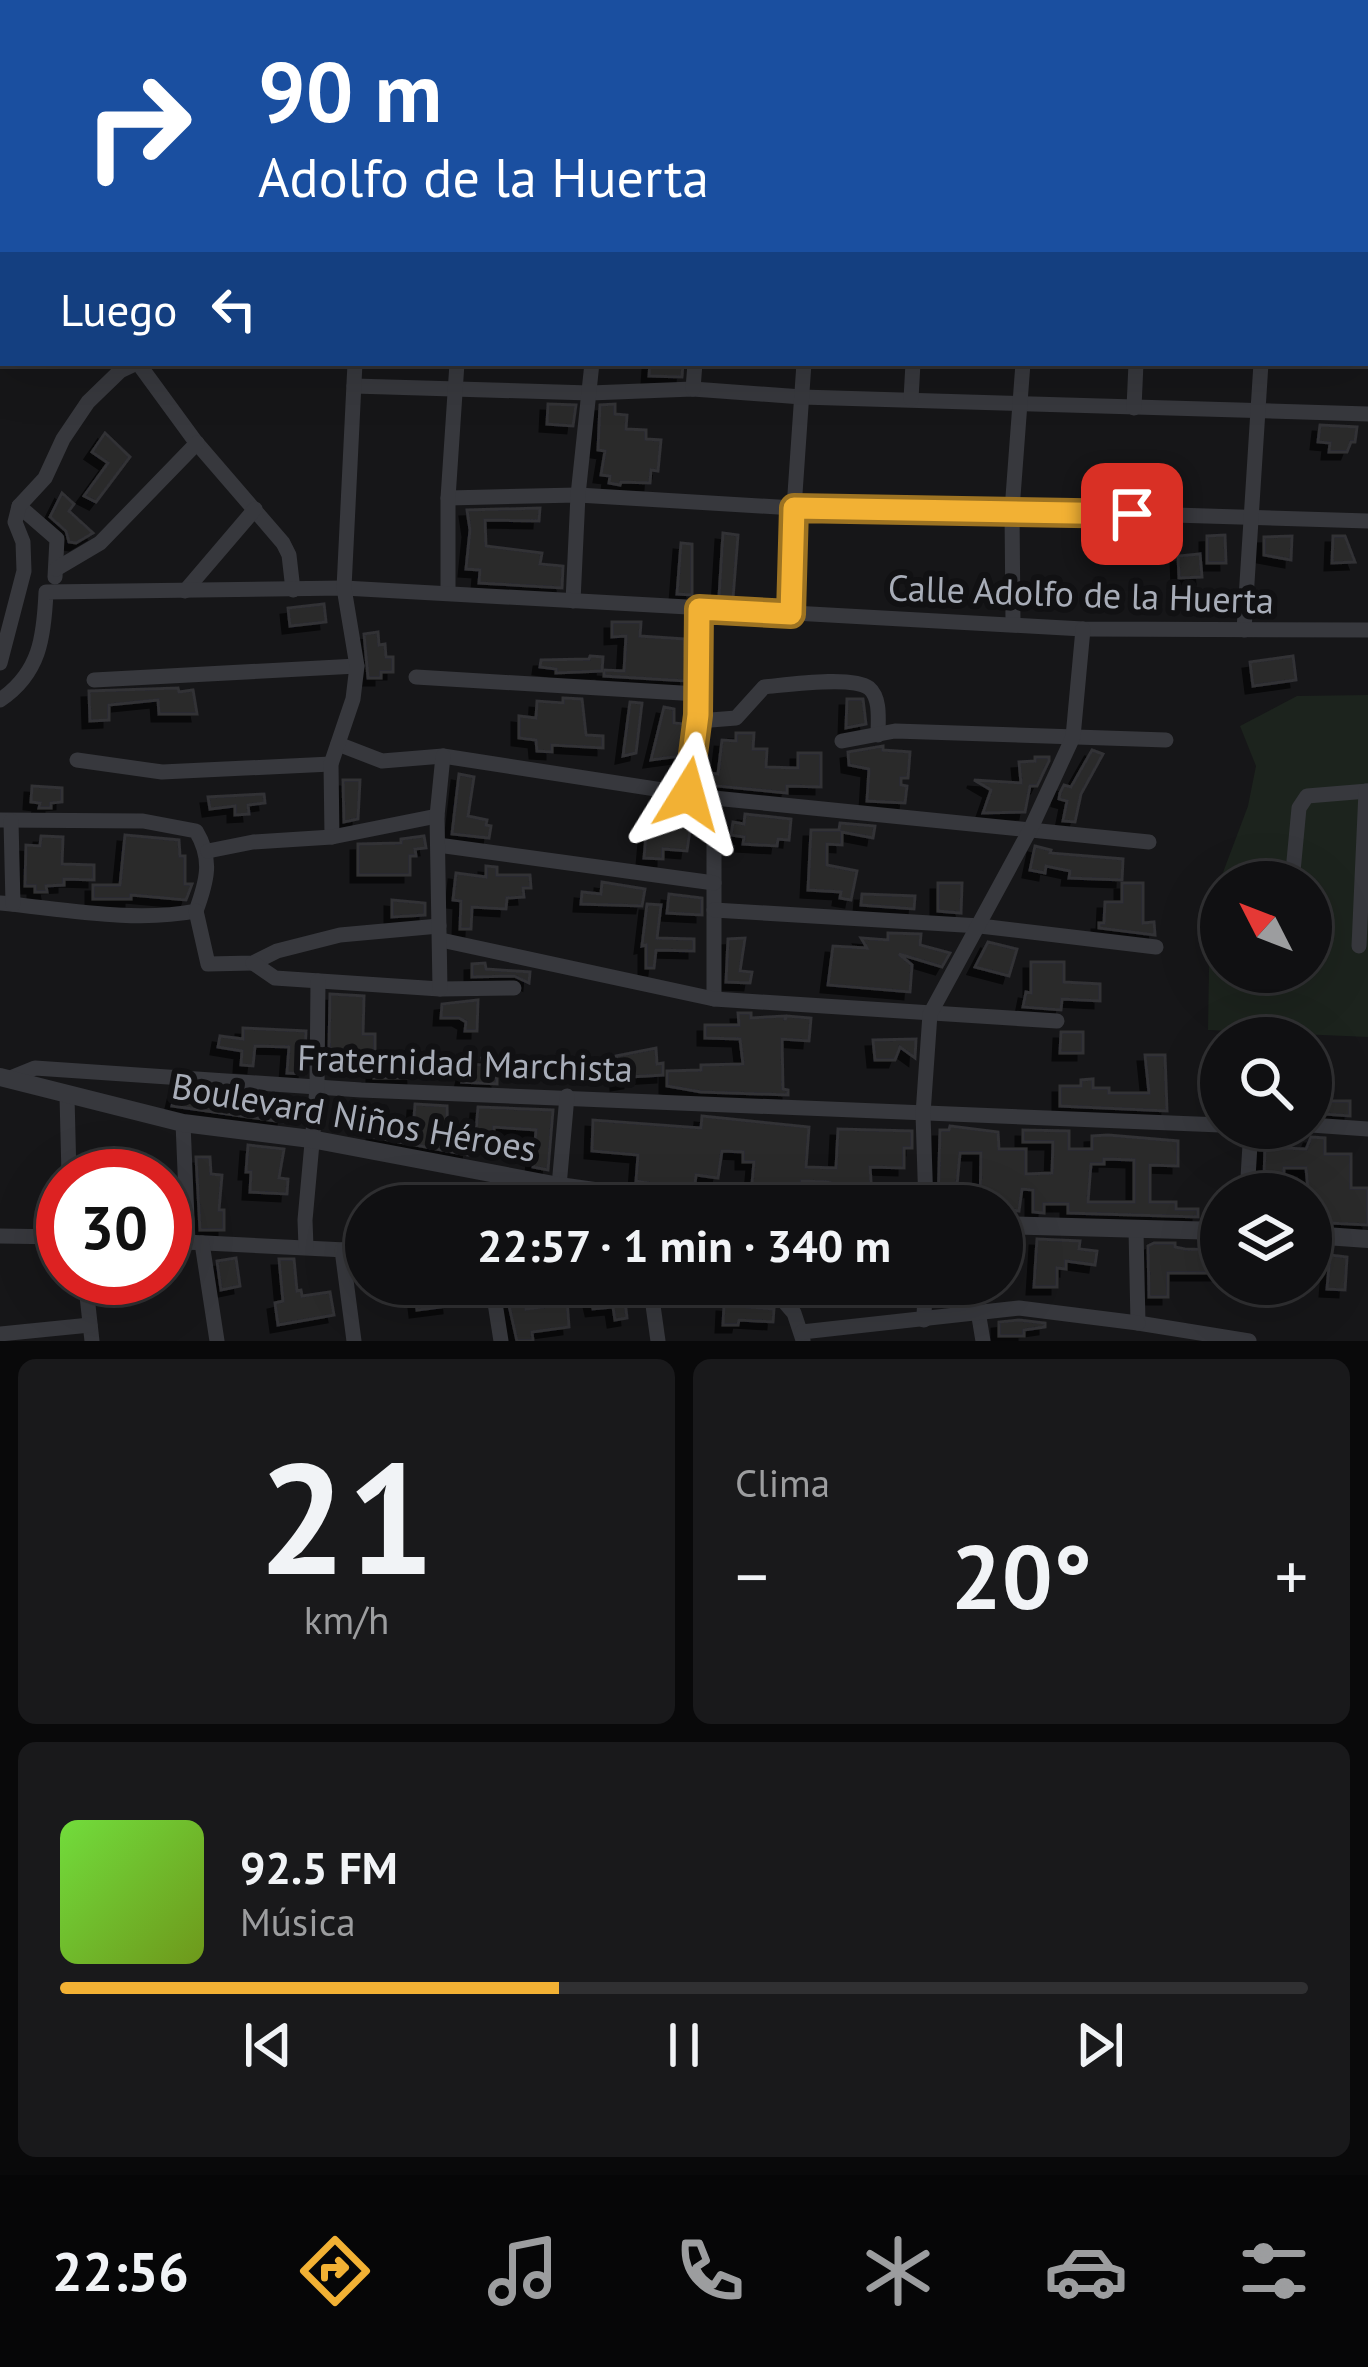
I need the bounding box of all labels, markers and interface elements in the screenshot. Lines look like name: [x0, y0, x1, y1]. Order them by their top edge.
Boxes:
text: 90 m: [258, 36, 442, 145]
icon: right: [60, 48, 216, 204]
text: Adolfo de la Huerta: [258, 142, 709, 212]
icon: left: [201, 276, 267, 342]
text: Luego: [60, 280, 177, 338]
pin: [1081, 463, 1183, 565]
icon: arrive: [1099, 481, 1165, 547]
street label: Calle Adolfo de la Huerta: [887, 563, 1275, 624]
position arrow: [625, 731, 751, 857]
north arrow: [1200, 861, 1332, 993]
map controls: [1200, 861, 1332, 1305]
button: search: [1200, 1017, 1332, 1149]
street label: Fraternidad Marchista: [296, 1033, 634, 1092]
street label: Boulevard Niños Héroes: [168, 1061, 540, 1172]
speed limit sign: 30: [36, 1149, 192, 1305]
button: layers: [1200, 1173, 1332, 1305]
text: 22:57 · 1 min · 340 m: [477, 1216, 891, 1274]
text: 21: [258, 1415, 435, 1617]
text: Clima: [735, 1457, 830, 1508]
text: 20°: [951, 1517, 1092, 1634]
text: −: [735, 1533, 768, 1618]
text: +: [1275, 1533, 1308, 1618]
text: km/h: [304, 1594, 389, 1645]
text: 92.5 FM: [240, 1838, 398, 1896]
text: Música: [240, 1896, 356, 1947]
icon: previous: [235, 2012, 301, 2078]
icon: pause: [651, 2012, 717, 2078]
icon: next: [1067, 2012, 1133, 2078]
icon: directions: [293, 2229, 377, 2313]
icon: music: [481, 2229, 565, 2313]
icon: phone: [668, 2229, 752, 2313]
icon: climate: [856, 2229, 940, 2313]
icon: car: [1044, 2229, 1128, 2313]
icon: filters: [1232, 2229, 1316, 2313]
text: 22:56: [52, 2236, 189, 2306]

